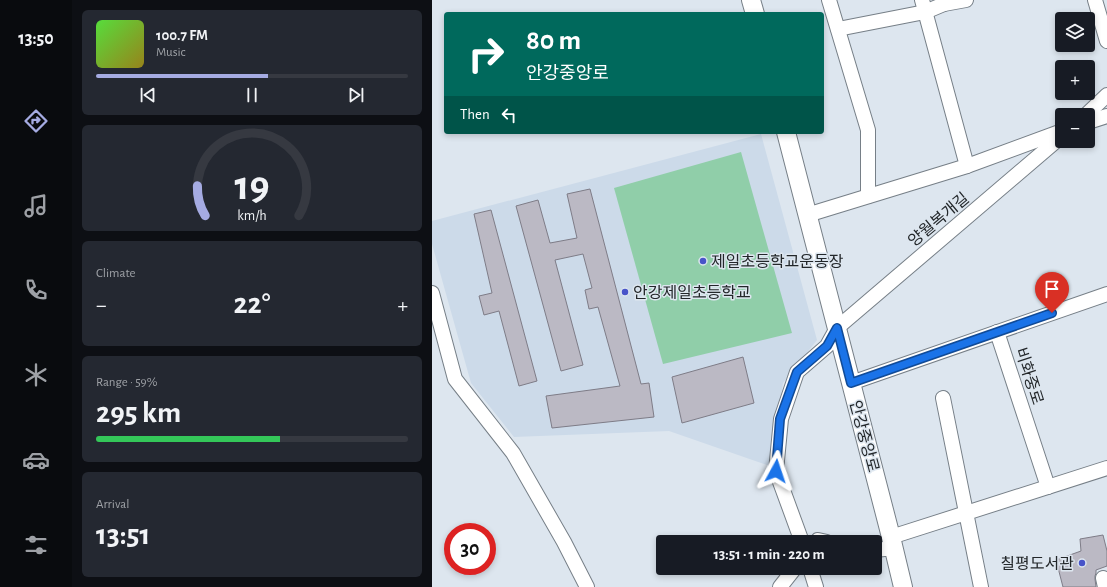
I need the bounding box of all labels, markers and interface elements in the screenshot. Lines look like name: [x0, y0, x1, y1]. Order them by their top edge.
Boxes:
map controls: [1055, 12, 1095, 148]
button: layers: [1055, 12, 1095, 52]
text: 80 m: [526, 27, 581, 55]
text: 100.7 FM: [156, 28, 208, 43]
icon: right: [460, 28, 512, 80]
text: 13:50: [18, 30, 54, 48]
text: Music: [156, 46, 186, 59]
button: +: [1055, 60, 1095, 100]
text: 안강중앙로: [526, 65, 609, 83]
icon: previous: [137, 84, 159, 106]
icon: pause: [241, 84, 263, 106]
icon: next: [345, 84, 367, 106]
icon: left: [498, 104, 520, 126]
icon: directions: [22, 107, 50, 135]
text: Then: [460, 107, 490, 122]
button: −: [1055, 108, 1095, 148]
text: 19: [234, 166, 270, 207]
street label: 양월복개길: [905, 190, 972, 250]
icon: music: [22, 192, 50, 220]
text: km/h: [237, 209, 267, 223]
place label: 제일초등학교운동장: [711, 253, 844, 270]
marker: 제일초등학교운동장: [698, 256, 708, 266]
text: Climate: [96, 267, 135, 280]
pin: [1035, 272, 1069, 313]
icon: phone: [22, 276, 50, 304]
icon: arrive: [1041, 278, 1063, 300]
place label: 안강제일초등학교: [633, 284, 751, 301]
marker: 안강제일초등학교: [620, 287, 630, 297]
text: 22°: [233, 289, 271, 319]
text: −: [96, 294, 107, 316]
text: +: [397, 294, 408, 316]
street label: 비화중로: [1012, 346, 1046, 407]
icon: climate: [22, 361, 50, 389]
text: Range · 59%: [96, 376, 157, 389]
text: 295 km: [96, 398, 181, 428]
street label: 안강중앙로: [847, 399, 881, 474]
icon: car: [22, 446, 50, 474]
position arrow: [755, 450, 797, 492]
text: Arrival: [96, 498, 129, 511]
text: 13:51: [96, 520, 150, 550]
speed limit sign: 30: [444, 523, 496, 575]
icon: filters: [22, 531, 50, 559]
text: 13:51 · 1 min · 220 m: [713, 547, 825, 562]
place label: 칠평도서관: [1000, 555, 1074, 572]
marker: 칠평도서관: [1077, 558, 1087, 568]

